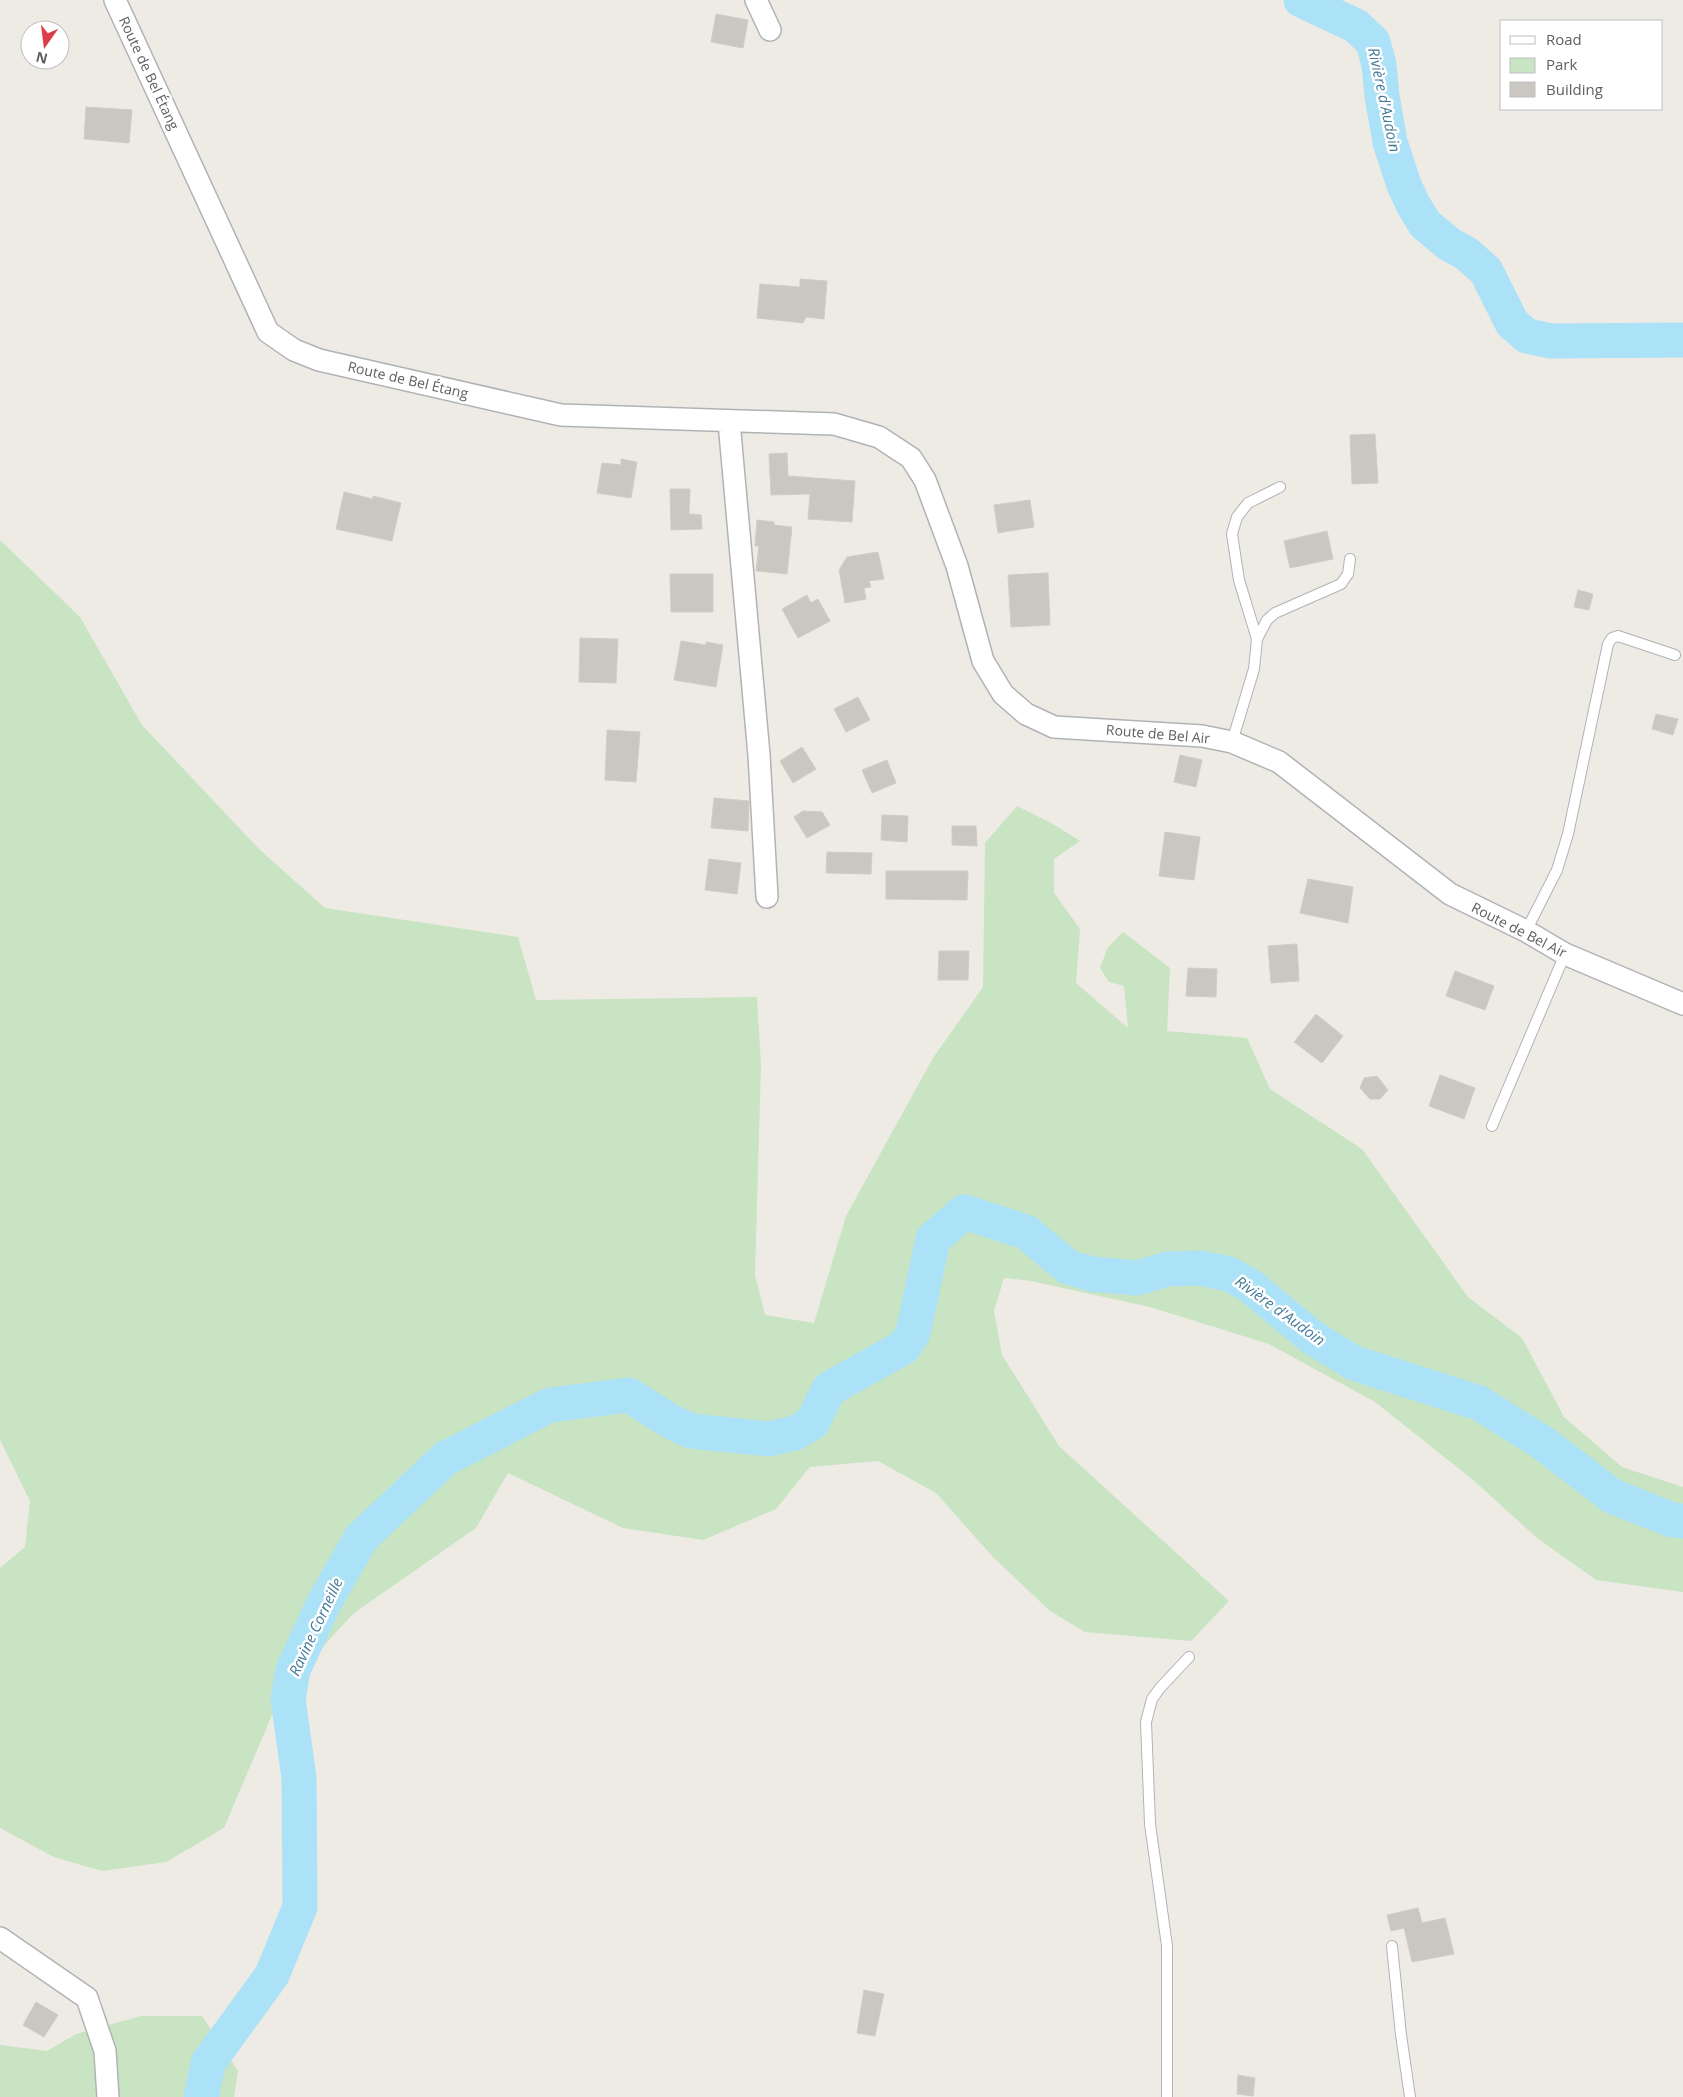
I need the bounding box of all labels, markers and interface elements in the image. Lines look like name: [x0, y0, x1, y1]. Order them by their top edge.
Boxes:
street label: Route de Bel Étang: [115, 13, 184, 133]
north arrow: [20, 20, 70, 70]
legend: [1500, 20, 1663, 110]
text: Road: [1546, 29, 1582, 49]
water label: Rivière d'Audoin: [1364, 46, 1406, 154]
text: N: [34, 48, 50, 69]
text: Park: [1546, 54, 1577, 74]
text: Building: [1546, 79, 1603, 99]
street label: Route de Bel Étang: [346, 356, 471, 403]
street label: Route de Bel Air: [1105, 719, 1211, 748]
street label: Route de Bel Air: [1468, 897, 1570, 962]
water label: Rivière d'Audoin: [1232, 1271, 1329, 1350]
water label: Ravine Corneille: [284, 1574, 347, 1679]

